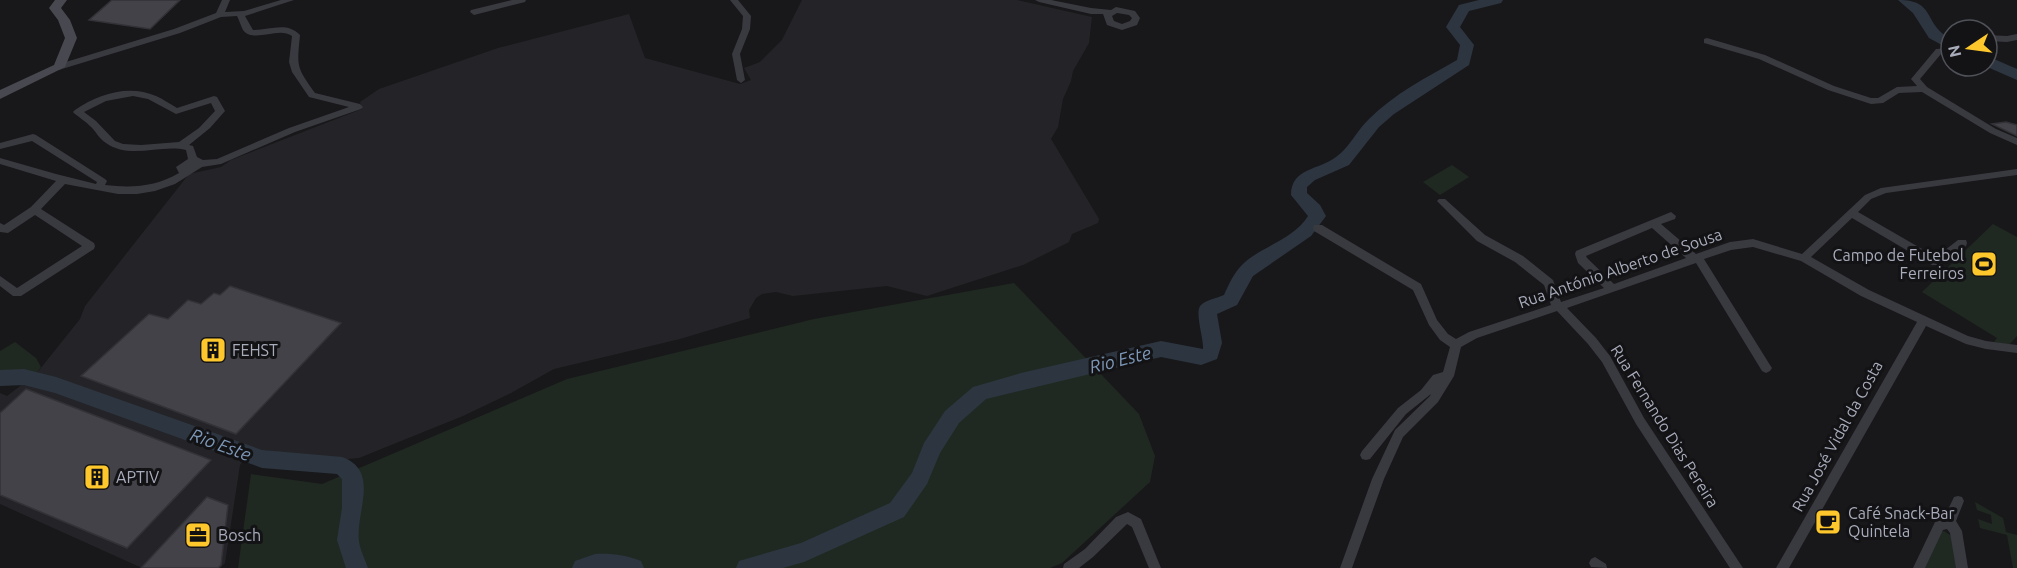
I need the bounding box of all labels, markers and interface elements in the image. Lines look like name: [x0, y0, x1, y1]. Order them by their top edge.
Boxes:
north arrow: [1939, 18, 1999, 78]
text: N: [1944, 44, 1964, 59]
street label: Rua António Alberto de Sousa: [1516, 225, 1724, 311]
place label: Campo de Futebol Ferreiros: [1833, 246, 1964, 282]
sports icon: Campo de Futebol Ferreiros: [1969, 249, 1999, 279]
building icon: FEHST: [198, 335, 228, 365]
place label: FEHST: [232, 341, 278, 359]
street label: Rua Fernando Dias Pereira: [1607, 341, 1723, 511]
water label: Rio Este: [1087, 342, 1153, 376]
street label: Rua José Vidal da Costa: [1788, 358, 1886, 514]
water label: Rio Este: [188, 424, 254, 464]
building icon: APTIV: [82, 462, 112, 492]
place label: APTIV: [116, 468, 159, 486]
place label: Café Snack-Bar Quintela: [1848, 504, 1955, 540]
cafe icon: Café Snack-Bar Quintela: [1813, 507, 1843, 537]
office icon: Bosch: [183, 520, 213, 550]
place label: Bosch: [218, 526, 261, 544]

